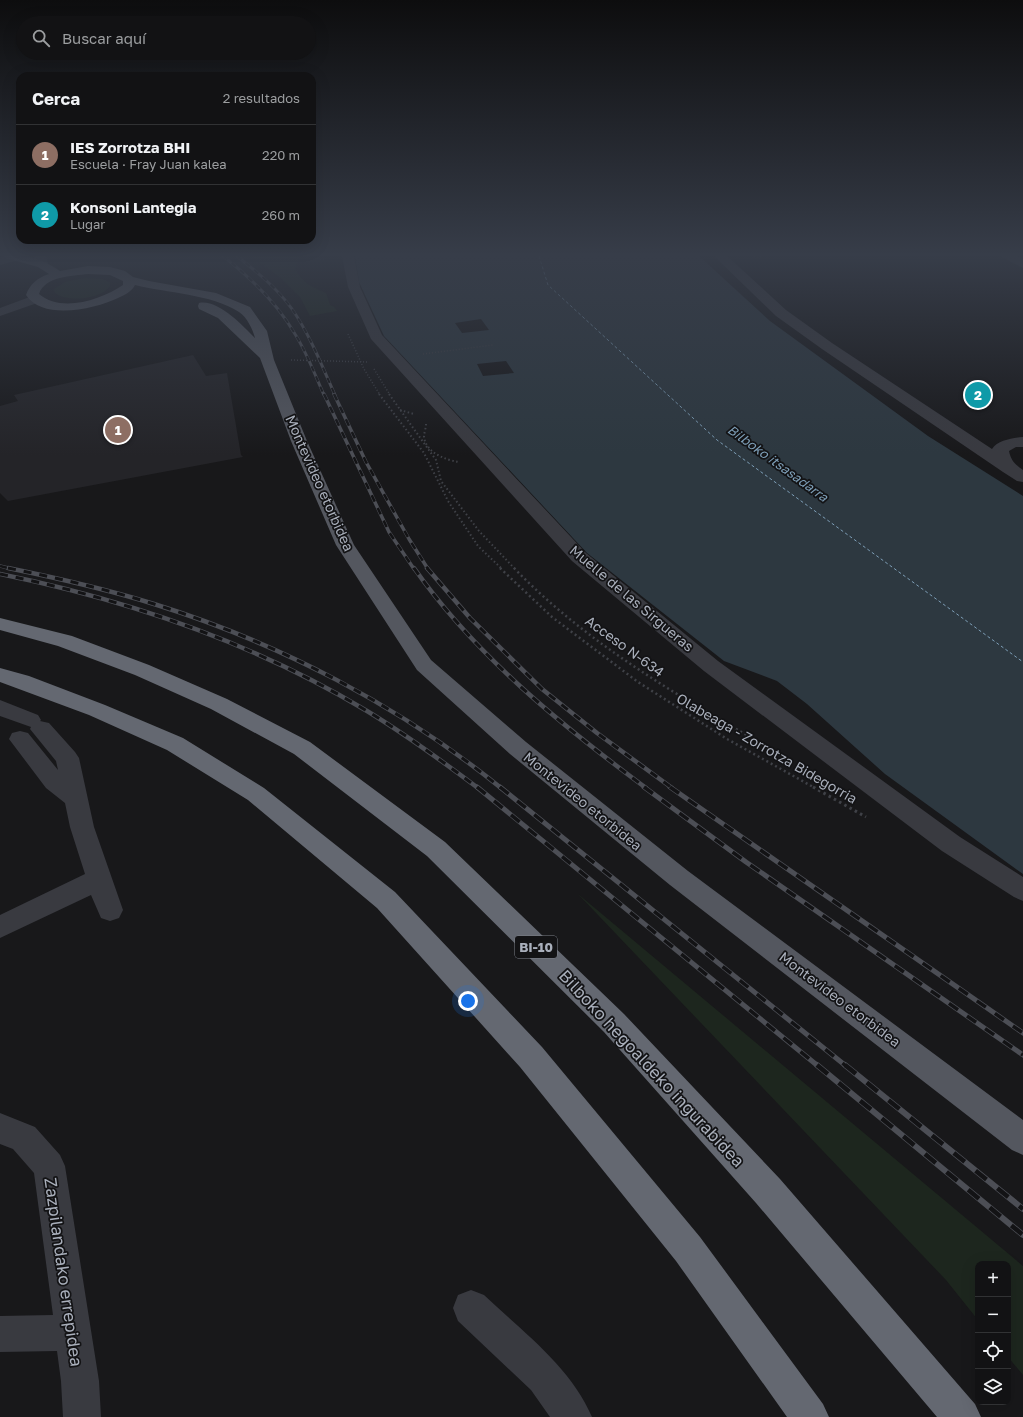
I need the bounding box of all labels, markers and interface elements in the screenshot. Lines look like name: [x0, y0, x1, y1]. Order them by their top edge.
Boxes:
search box: [16, 16, 316, 60]
icon: search: [30, 27, 52, 49]
text: Buscar aquí: [62, 29, 146, 47]
text: Cerca: [32, 88, 80, 109]
text: 2 resultados: [223, 90, 300, 106]
text: IES Zorrotza BHI: [70, 138, 190, 156]
text: 1: [42, 147, 48, 163]
text: 220 m: [262, 147, 300, 163]
text: Escuela · Fray Juan kalea: [70, 156, 227, 172]
text: Konsoni Lantegia: [70, 198, 196, 216]
text: 2: [41, 207, 49, 223]
text: 260 m: [262, 207, 300, 223]
text: Lugar: [70, 216, 105, 232]
pin: 2: [965, 380, 991, 410]
street label: Montevideo etorbidea: [282, 412, 358, 554]
pin: 1: [105, 415, 131, 445]
water label: Bilboko itsasadarra: [725, 421, 832, 505]
street label: Muelle de las Sirgueras: [567, 541, 697, 655]
street label: Acceso N-634: [582, 612, 668, 680]
street label: Olabeaga - Zorrotza Bidegorria: [674, 689, 860, 807]
street label: Montevideo etorbidea: [520, 748, 646, 854]
road number: BI-10: [515, 936, 557, 958]
street label: Montevideo etorbidea: [776, 948, 904, 1050]
street label: Bilboko hegoaldeko ingurabidea: [555, 965, 749, 1171]
your location: [458, 991, 478, 1011]
street label: Zazpilandako errepidea: [40, 1176, 88, 1368]
map controls: [975, 1261, 1011, 1405]
button: +: [975, 1261, 1011, 1297]
button: −: [975, 1297, 1011, 1333]
button: locate: [975, 1333, 1011, 1369]
button: layers: [975, 1369, 1011, 1405]

